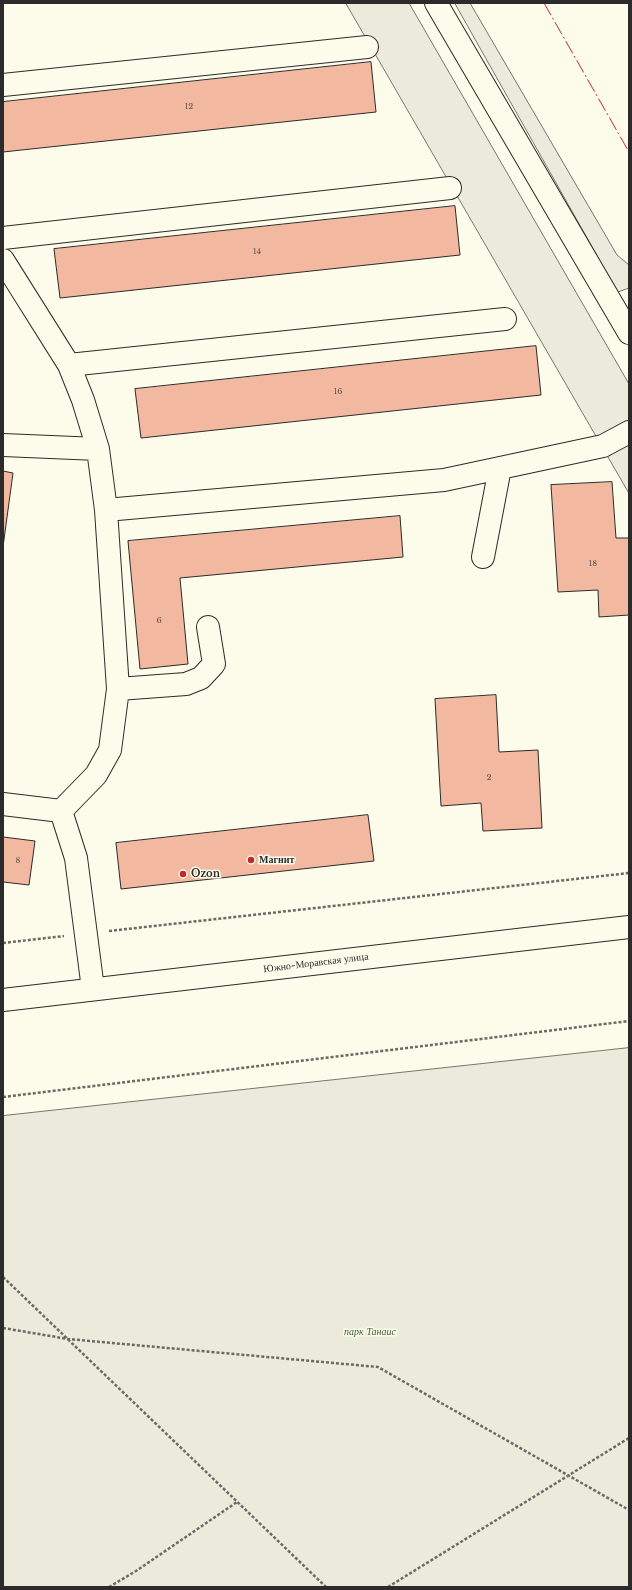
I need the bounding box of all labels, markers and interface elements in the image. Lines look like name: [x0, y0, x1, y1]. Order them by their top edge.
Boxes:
house number: 12: [185, 102, 193, 112]
house number: 14: [253, 247, 261, 257]
house number: 16: [334, 387, 342, 397]
house number: 18: [589, 559, 597, 569]
house number: 6: [156, 616, 162, 626]
house number: 2: [487, 773, 491, 783]
place label: Магнит: [259, 854, 294, 866]
marker: Магнит: [246, 855, 256, 865]
house number: 8: [16, 856, 20, 866]
place label: Ozon: [191, 868, 220, 880]
marker: Ozon: [178, 869, 188, 879]
street label: Южно-Моравская улица: [263, 951, 369, 975]
park label: парк Танаис: [344, 1326, 396, 1338]

